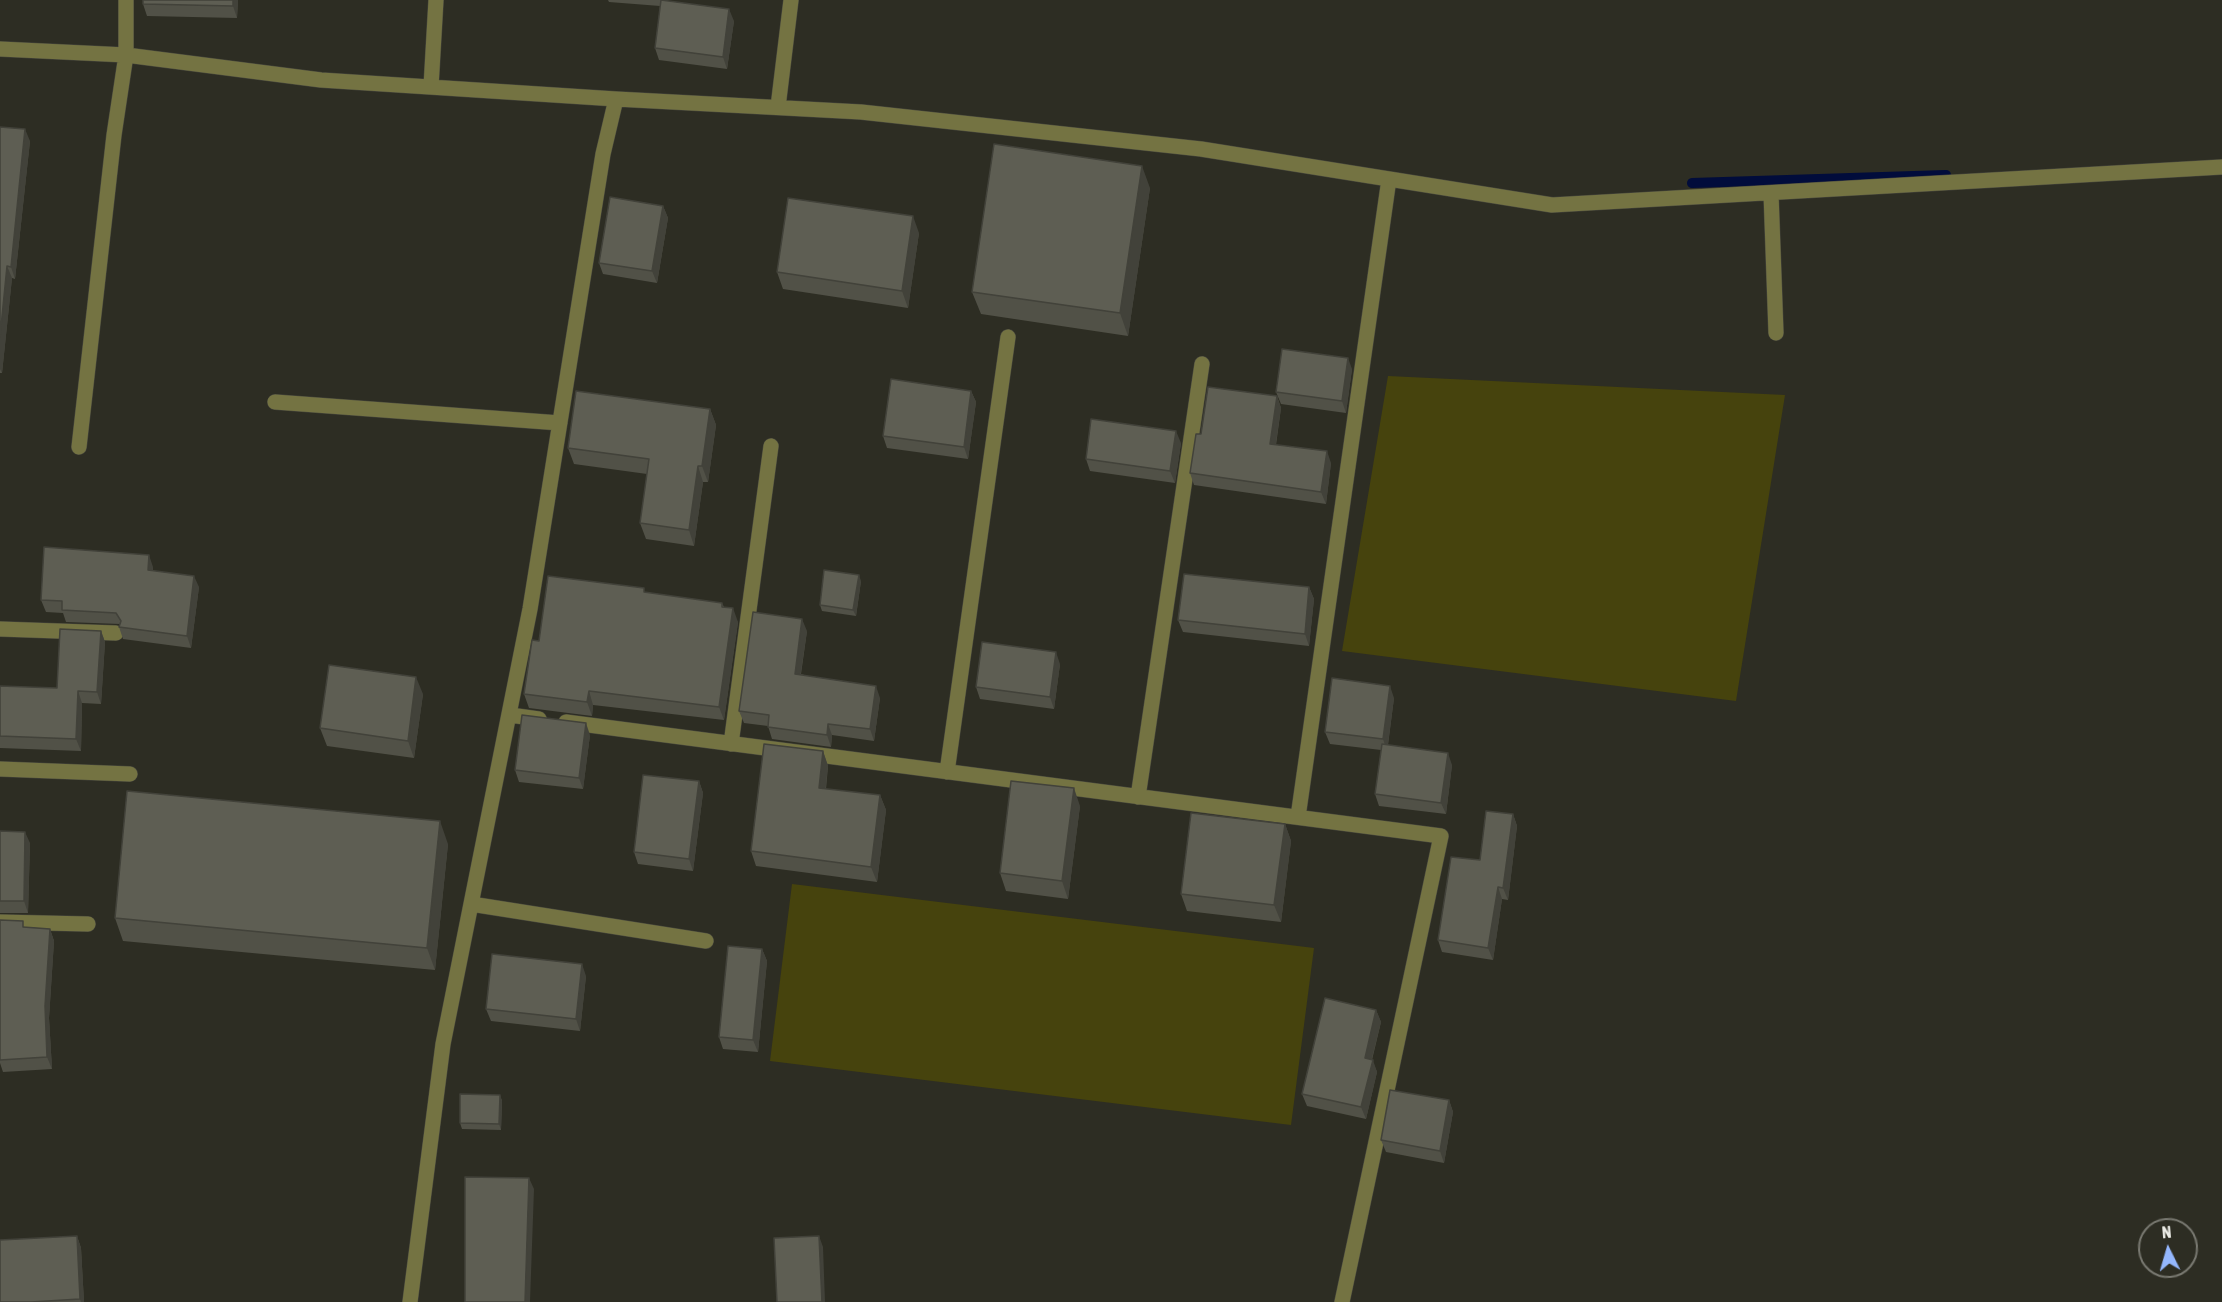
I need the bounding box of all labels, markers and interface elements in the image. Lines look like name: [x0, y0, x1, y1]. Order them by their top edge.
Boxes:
north arrow: [2138, 1218, 2198, 1278]
text: N: [2161, 1223, 2172, 1241]

